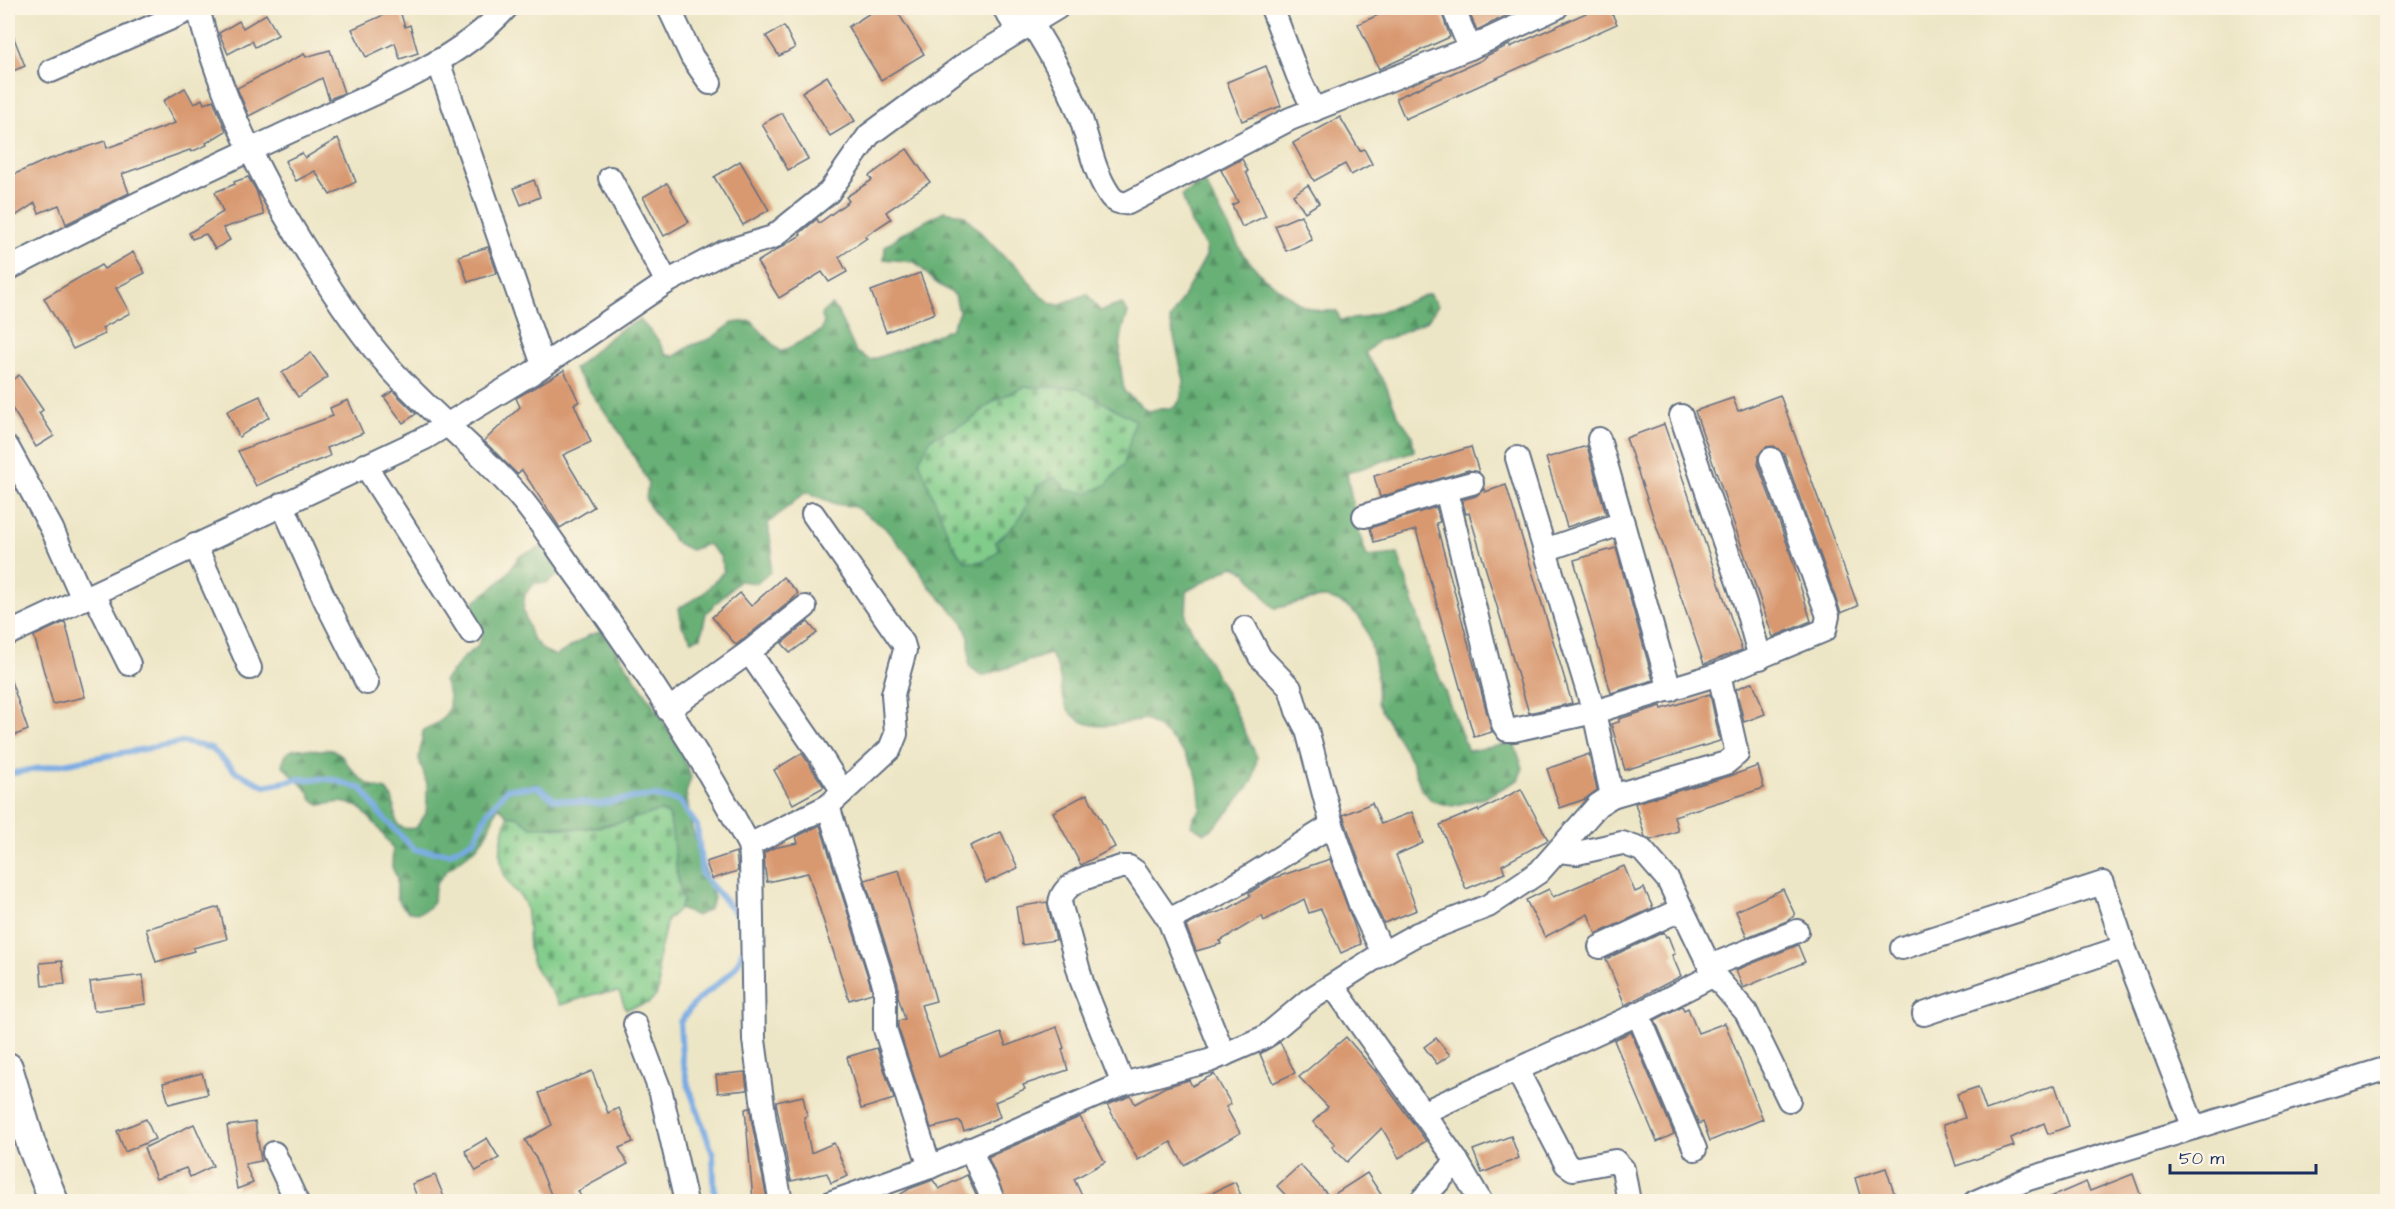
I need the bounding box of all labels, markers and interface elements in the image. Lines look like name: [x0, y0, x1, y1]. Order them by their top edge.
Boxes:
scale bar: [2170, 1137, 2316, 1175]
text: 50 m: [2179, 1146, 2224, 1171]

